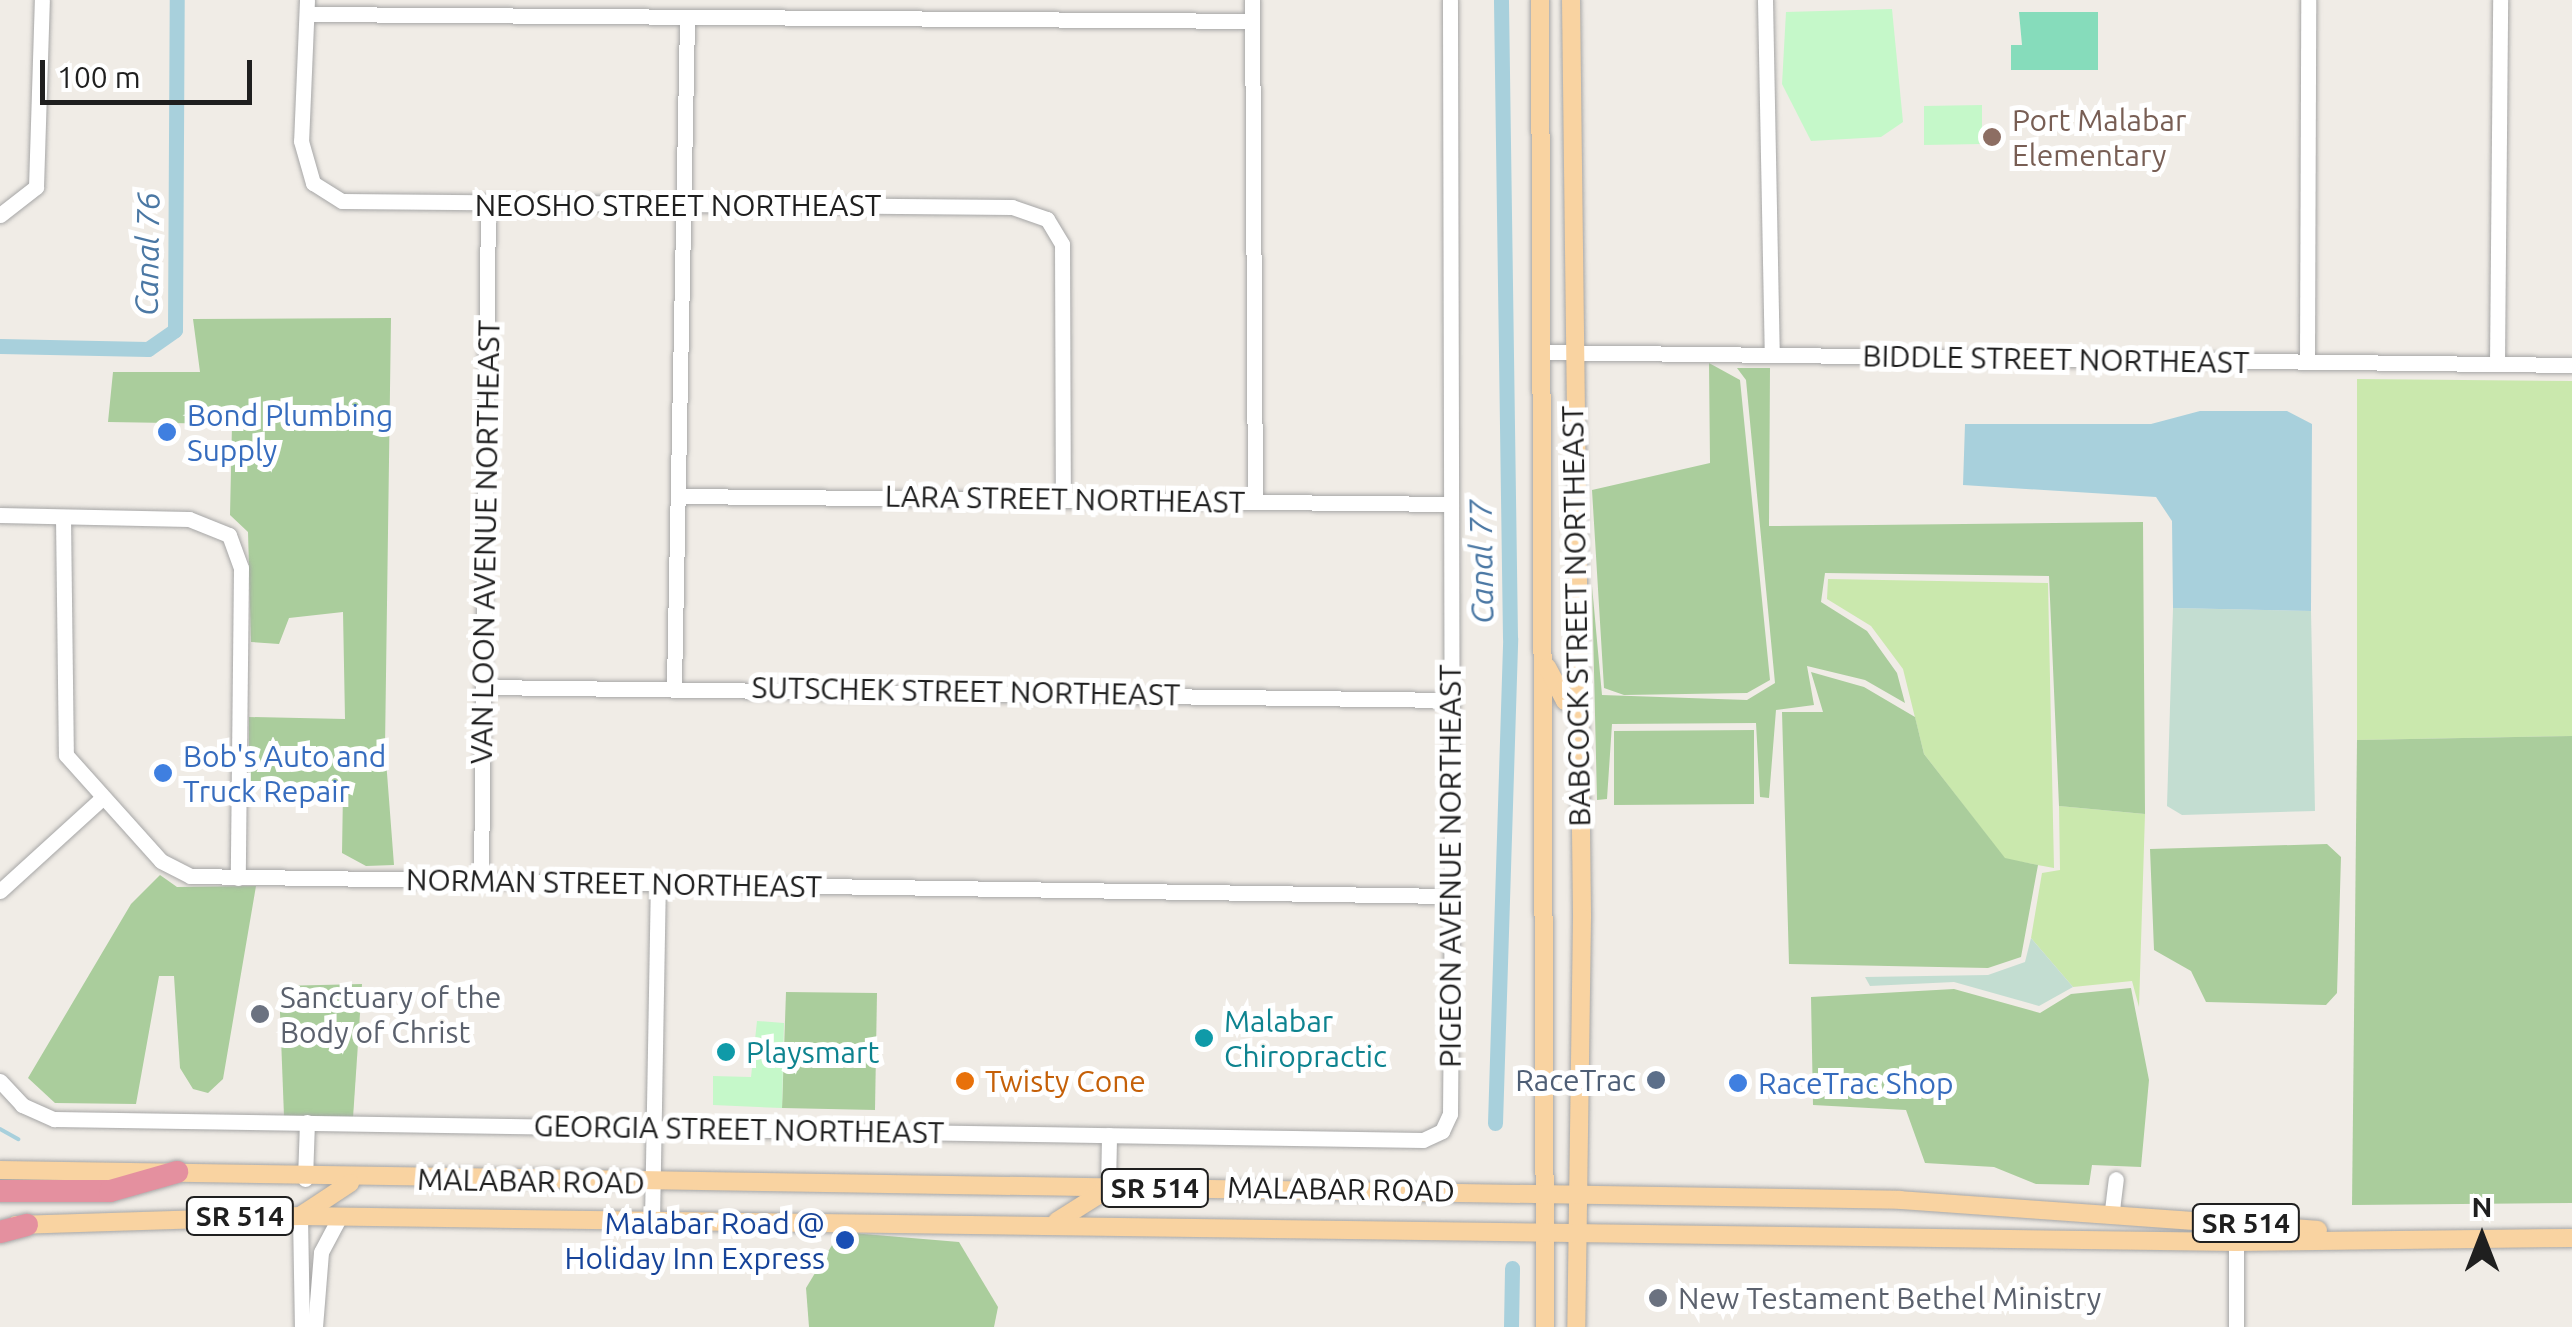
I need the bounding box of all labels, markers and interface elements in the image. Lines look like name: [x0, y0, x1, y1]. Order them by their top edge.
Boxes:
scale bar: [45, 40, 258, 102]
text: 100 m: [57, 60, 141, 94]
place label: Port Malabar Elementary: [2012, 102, 2186, 172]
marker: Port Malabar Elementary: [1981, 126, 2003, 148]
street label: NEOSHO STREET NORTHEAST: [475, 187, 881, 223]
water label: Canal 76: [127, 192, 167, 316]
street label: VAN LOON AVENUE NORTHEAST: [463, 319, 507, 765]
street label: BIDDLE STREET NORTHEAST: [1862, 338, 2250, 380]
place label: Bond Plumbing Supply: [187, 397, 393, 468]
street label: BABCOCK STREET NORTHEAST: [1554, 405, 1598, 827]
marker: Bond Plumbing Supply: [156, 421, 178, 443]
street label: LARA STREET NORTHEAST: [885, 478, 1245, 520]
water label: Canal 77: [1461, 500, 1501, 624]
street label: PIGEON AVENUE NORTHEAST: [1432, 664, 1468, 1068]
street label: SUTSCHEK STREET NORTHEAST: [751, 669, 1181, 713]
place label: Bob's Auto and Truck Repair: [183, 738, 386, 808]
marker: Bob's Auto and Truck Repair: [152, 762, 174, 784]
street label: NORMAN STREET NORTHEAST: [406, 861, 822, 905]
place label: Sanctuary of the Body of Christ: [280, 979, 501, 1050]
marker: Sanctuary of the Body of Christ: [249, 1003, 271, 1025]
place label: Malabar Chiropractic: [1224, 1003, 1387, 1074]
marker: Malabar Chiropractic: [1193, 1027, 1215, 1049]
place label: Playsmart: [746, 1034, 879, 1070]
marker: Playsmart: [715, 1041, 737, 1063]
place label: RaceTrac: [1515, 1062, 1636, 1098]
place label: Twisty Cone: [985, 1063, 1146, 1099]
place label: RaceTrac Shop: [1758, 1065, 1954, 1101]
marker: RaceTrac: [1645, 1069, 1667, 1091]
marker: Twisty Cone: [954, 1070, 976, 1092]
marker: RaceTrac Shop: [1727, 1072, 1749, 1094]
street label: GEORGIA STREET NORTHEAST: [533, 1107, 945, 1151]
street label: MALABAR ROAD: [417, 1161, 645, 1201]
road number: SR 514: [1100, 1165, 1210, 1211]
street label: MALABAR ROAD: [1227, 1169, 1455, 1209]
north arrow: [2432, 1187, 2532, 1287]
text: N: [2472, 1191, 2492, 1222]
road number: SR 514: [185, 1193, 295, 1239]
road number: SR 514: [2191, 1200, 2301, 1246]
place label: Malabar Road @ Holiday Inn Express: [565, 1205, 825, 1276]
marker: Malabar Road @ Holiday Inn Express: [834, 1229, 856, 1251]
place label: New Testament Bethel Ministry: [1678, 1280, 2101, 1316]
marker: New Testament Bethel Ministry: [1647, 1287, 1669, 1309]

